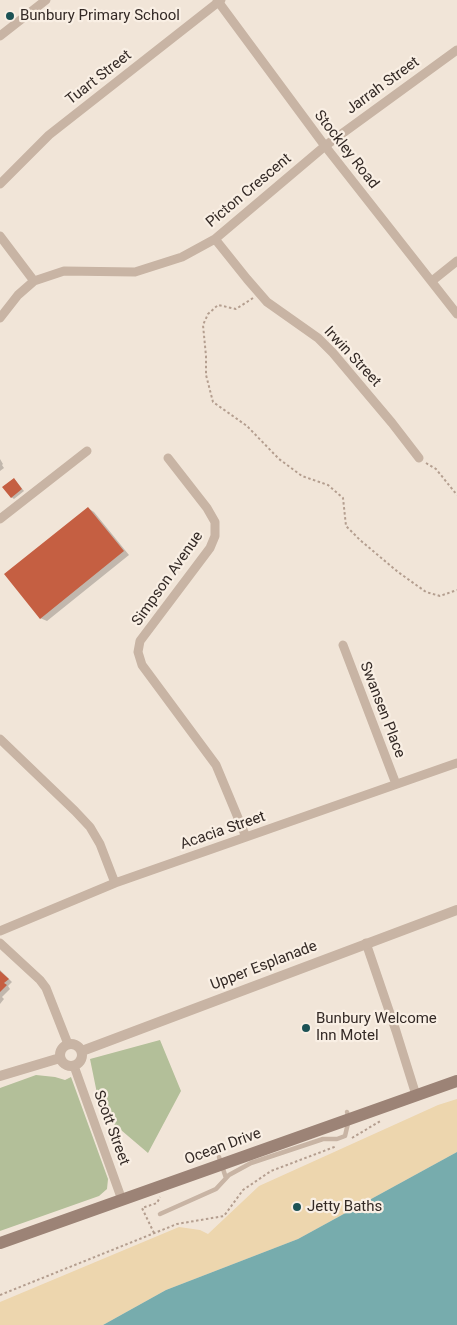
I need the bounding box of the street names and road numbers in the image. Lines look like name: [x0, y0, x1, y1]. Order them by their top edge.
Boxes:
street label: Tuart Street: [63, 47, 135, 109]
street label: Jarrah Street: [343, 53, 423, 119]
street label: Stockley Road: [310, 107, 382, 193]
street label: Picton Crescent: [203, 150, 295, 232]
street label: Irwin Street: [320, 323, 384, 391]
street label: Simpson Avenue: [129, 528, 207, 630]
street label: Swansen Place: [355, 659, 409, 761]
street label: Acacia Street: [178, 808, 268, 854]
street label: Upper Esplanade: [208, 937, 320, 995]
street label: Scott Street: [89, 1088, 133, 1168]
street label: Ocean Drive: [182, 1125, 264, 1169]

